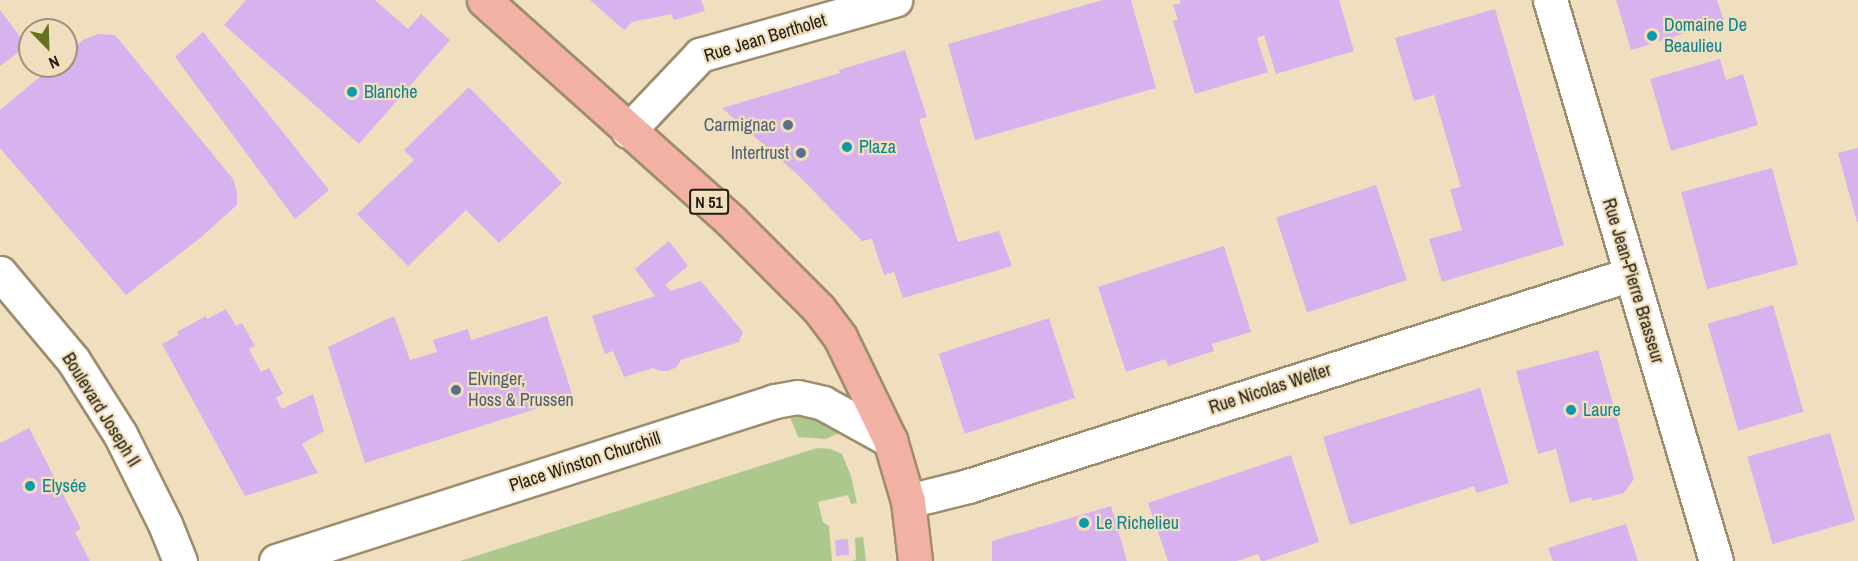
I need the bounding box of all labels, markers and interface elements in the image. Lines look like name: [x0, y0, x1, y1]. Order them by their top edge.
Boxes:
street label: Rue Jean Bertholet: [701, 9, 829, 67]
place label: Domaine De Beaulieu: [1664, 15, 1747, 57]
north arrow: [18, 18, 78, 78]
marker: Domaine De Beaulieu: [1645, 29, 1659, 43]
text: N: [46, 51, 63, 75]
place label: Blanche: [364, 81, 417, 103]
marker: Blanche: [345, 85, 359, 99]
place label: Carmignac: [704, 114, 776, 136]
marker: Carmignac: [781, 118, 795, 132]
place label: Plaza: [859, 136, 896, 158]
marker: Plaza: [840, 140, 854, 154]
place label: Intertrust: [731, 142, 789, 164]
marker: Intertrust: [794, 146, 808, 160]
road number: N 51: [688, 189, 730, 215]
street label: Rue Jean-Pierre Brasseur: [1598, 196, 1668, 366]
street label: Boulevard Joseph II: [57, 349, 145, 471]
street label: Rue Nicolas Welter: [1206, 359, 1334, 419]
place label: Elvinger, Hoss & Prussen: [468, 369, 574, 412]
marker: Elvinger, Hoss & Prussen: [449, 383, 463, 397]
place label: Laure: [1583, 399, 1621, 421]
marker: Laure: [1564, 403, 1578, 417]
street label: Place Winston Churchill: [507, 427, 663, 497]
place label: Elysée: [42, 475, 86, 497]
marker: Elysée: [23, 479, 37, 493]
place label: Le Richelieu: [1096, 512, 1179, 534]
marker: Le Richelieu: [1077, 516, 1091, 530]

